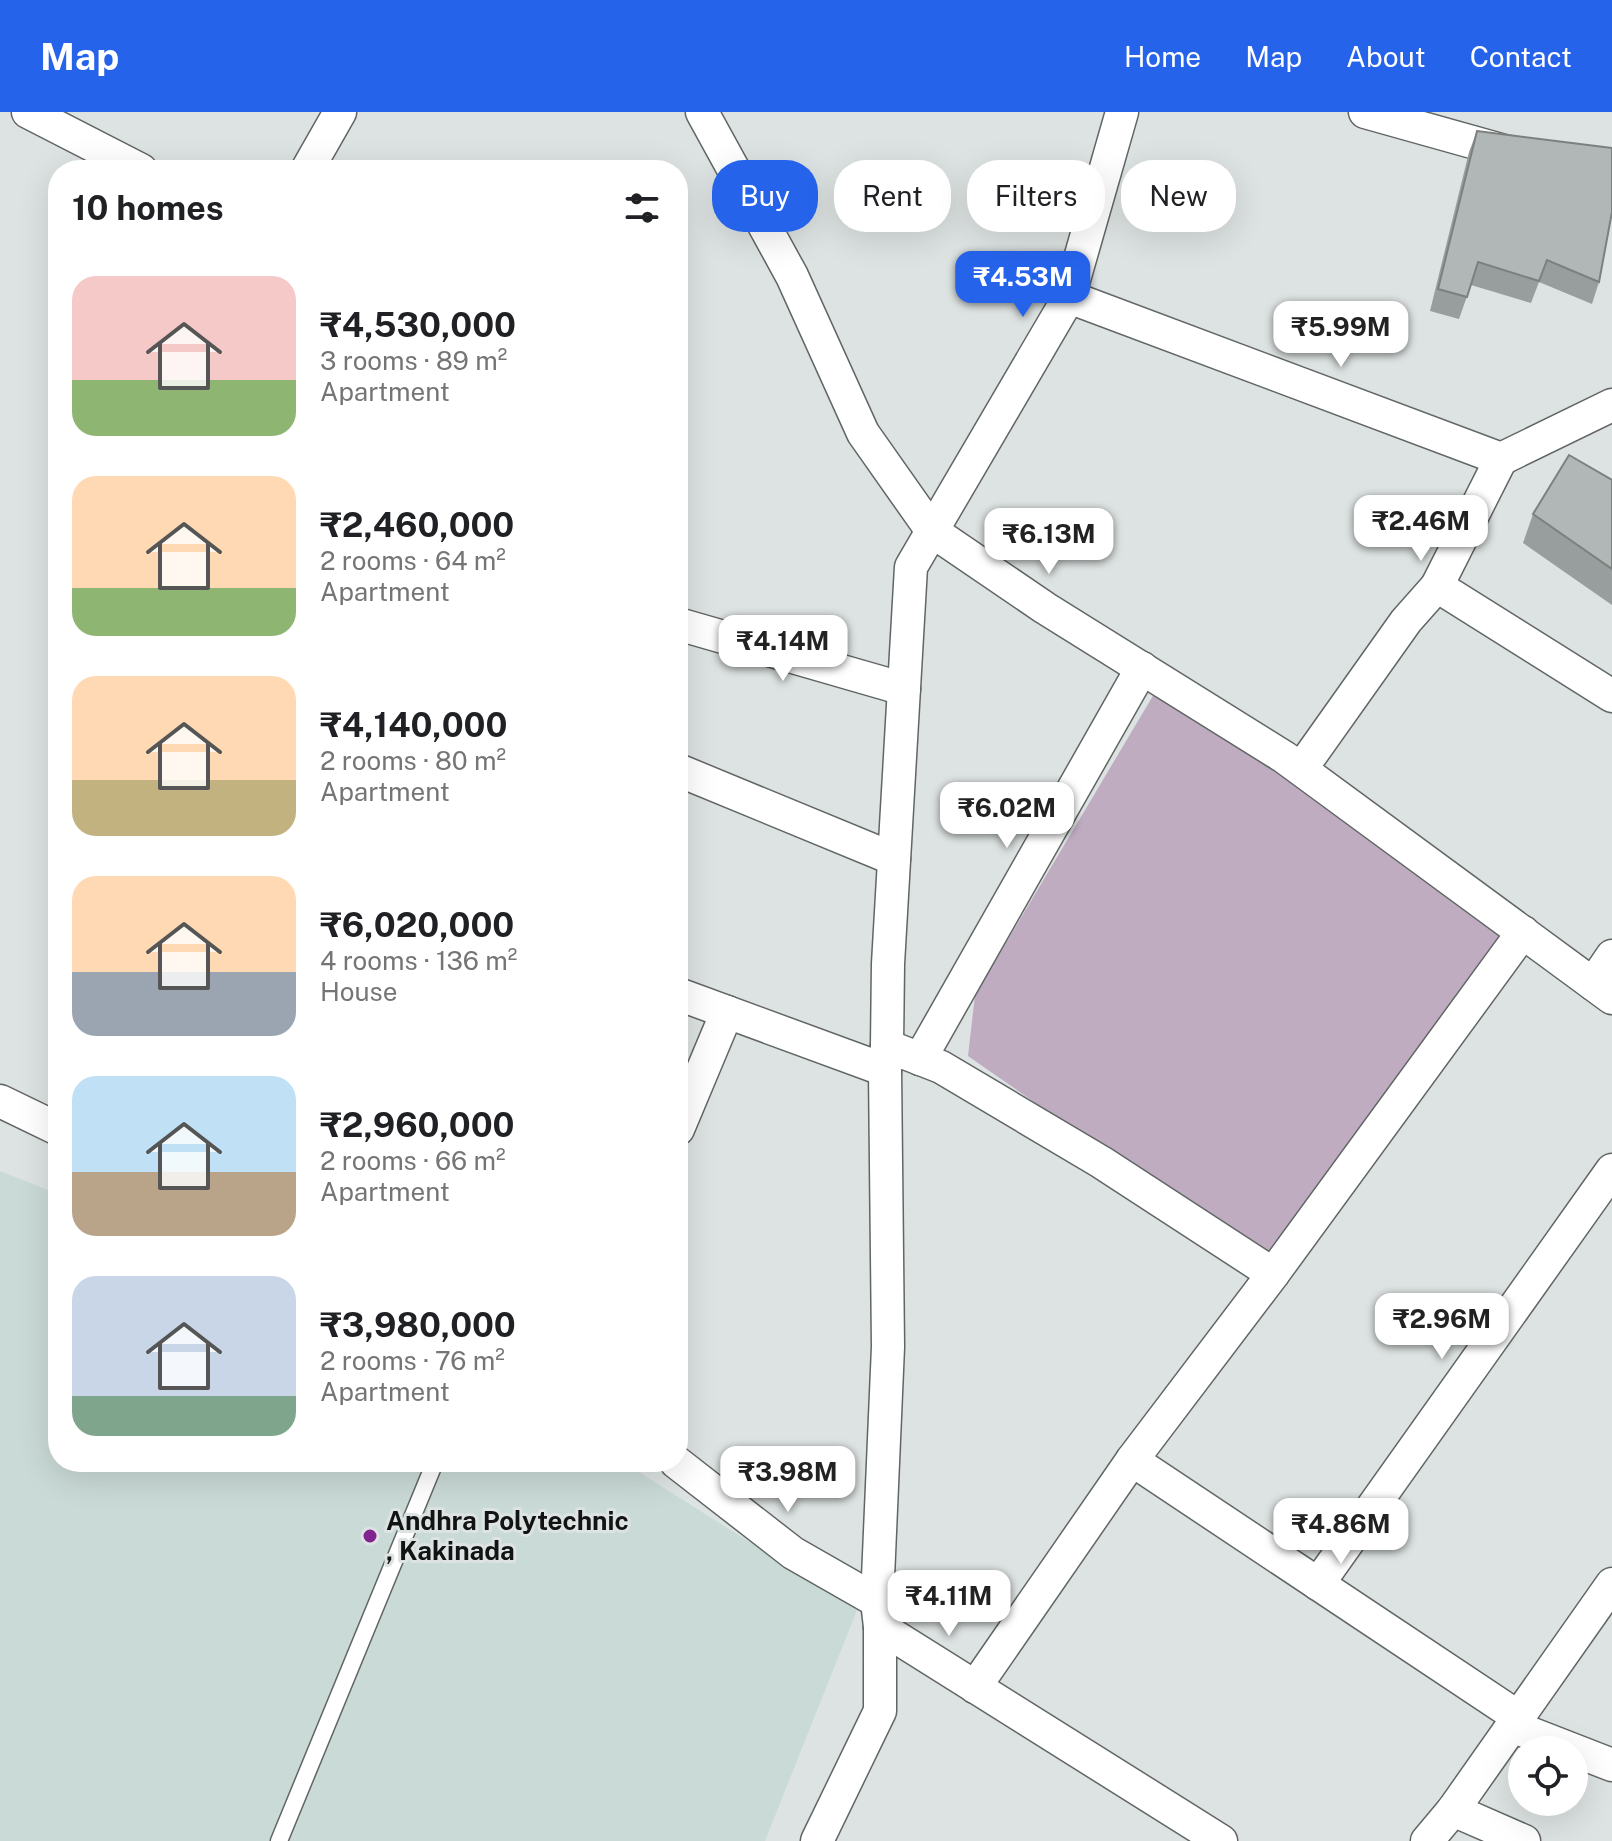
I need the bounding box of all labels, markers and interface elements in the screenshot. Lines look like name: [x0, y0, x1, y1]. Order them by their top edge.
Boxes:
text: Map: [40, 34, 119, 79]
text: Home: [1124, 40, 1201, 73]
text: Map: [1245, 40, 1302, 73]
text: About: [1346, 40, 1426, 73]
text: Contact: [1470, 40, 1572, 73]
chip: Buy: [712, 160, 818, 232]
chip: Rent: [834, 160, 951, 232]
chip: Filters: [967, 160, 1105, 232]
chip: New: [1121, 160, 1236, 232]
icon: filters: [620, 186, 664, 230]
text: 10 homes: [72, 188, 224, 228]
pin: ₹4.53M: [958, 251, 1088, 319]
text: ₹4.53M: [973, 261, 1073, 292]
pin: ₹5.99M: [1276, 301, 1406, 369]
text: ₹4,530,000: [320, 305, 516, 345]
icon: home: [136, 308, 232, 404]
text: ₹5.99M: [1291, 311, 1391, 342]
text: 3 rooms · 89 m²: [320, 345, 507, 376]
text: Apartment: [320, 376, 450, 407]
pin: ₹2.46M: [1356, 495, 1486, 563]
text: ₹2,460,000: [320, 505, 514, 545]
text: ₹2.46M: [1372, 505, 1470, 536]
icon: home: [136, 508, 232, 604]
pin: ₹6.13M: [984, 508, 1114, 576]
text: ₹6.13M: [1002, 518, 1096, 549]
text: 2 rooms · 64 m²: [320, 545, 506, 576]
text: Apartment: [320, 576, 450, 607]
pin: ₹4.14M: [718, 615, 848, 683]
text: ₹4.14M: [737, 625, 829, 656]
text: ₹4,140,000: [320, 705, 507, 745]
icon: home: [136, 708, 232, 804]
text: 2 rooms · 80 m²: [320, 745, 506, 776]
text: Apartment: [320, 776, 450, 807]
pin: ₹6.02M: [942, 782, 1072, 850]
text: ₹6.02M: [958, 792, 1056, 823]
text: ₹6,020,000: [320, 905, 514, 945]
icon: home: [136, 908, 232, 1004]
text: 4 rooms · 136 m²: [320, 945, 517, 976]
text: House: [320, 976, 397, 1007]
text: ₹2,960,000: [320, 1105, 514, 1145]
icon: home: [136, 1108, 232, 1204]
text: 2 rooms · 66 m²: [320, 1145, 506, 1176]
text: Apartment: [320, 1176, 450, 1207]
pin: ₹2.96M: [1377, 1293, 1507, 1361]
text: ₹2.96M: [1393, 1303, 1491, 1334]
text: ₹3,980,000: [320, 1305, 516, 1345]
icon: home: [136, 1308, 232, 1404]
text: 2 rooms · 76 m²: [320, 1345, 505, 1376]
text: Apartment: [320, 1376, 450, 1407]
pin: ₹3.98M: [723, 1446, 853, 1514]
text: ₹3.98M: [738, 1456, 838, 1487]
pin: ₹4.86M: [1276, 1498, 1406, 1566]
place label: Andhra Polytechnic , Kakinada: [386, 1505, 629, 1566]
text: ₹4.86M: [1291, 1508, 1391, 1539]
marker: Andhra Polytechnic , Kakinada: [361, 1527, 379, 1545]
pin: ₹4.11M: [884, 1570, 1014, 1638]
text: ₹4.11M: [906, 1580, 992, 1611]
map controls: [1508, 1736, 1588, 1816]
button: locate: [1508, 1736, 1588, 1816]

